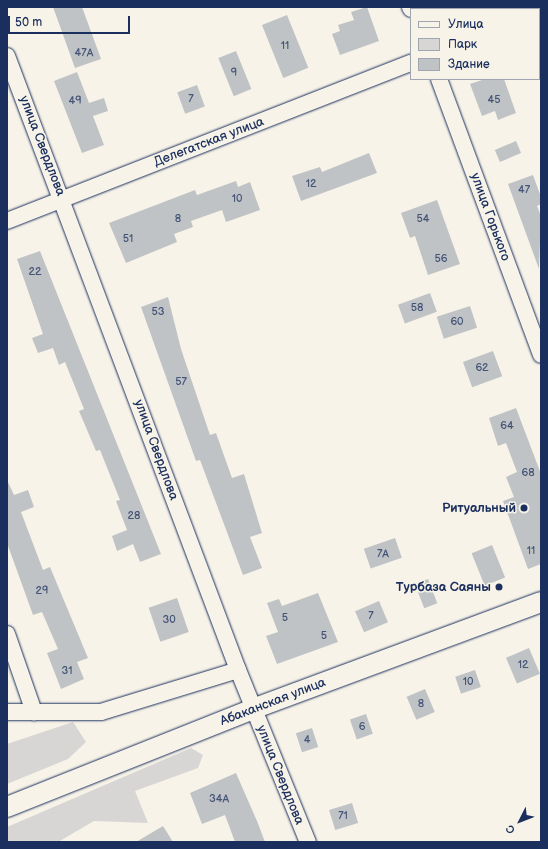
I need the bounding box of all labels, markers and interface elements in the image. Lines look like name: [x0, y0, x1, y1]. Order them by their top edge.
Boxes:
scale bar: [10, 8, 132, 34]
legend: [410, 8, 540, 80]
text: 50 m: [15, 15, 42, 30]
text: Улица: [448, 17, 484, 32]
text: Парк: [448, 37, 477, 52]
house number: 11: [281, 39, 289, 53]
house number: 47А: [75, 46, 93, 60]
text: Здание: [448, 57, 490, 72]
house number: 9: [231, 66, 237, 80]
house number: 7: [188, 92, 194, 106]
house number: 45: [487, 93, 501, 107]
street label: улица Свердлова: [16, 94, 68, 198]
house number: 49: [68, 94, 82, 108]
street label: Делегатская улица: [152, 114, 266, 170]
street label: улица Горького: [467, 171, 513, 263]
house number: 12: [306, 177, 316, 191]
house number: 47: [518, 183, 530, 197]
house number: 10: [232, 192, 242, 206]
house number: 8: [175, 212, 181, 226]
house number: 54: [416, 212, 430, 226]
house number: 51: [123, 232, 133, 246]
house number: 56: [434, 252, 448, 266]
house number: 22: [29, 265, 41, 279]
house number: 58: [411, 301, 423, 315]
house number: 53: [151, 305, 165, 319]
house number: 60: [450, 315, 464, 329]
house number: 62: [475, 361, 489, 375]
house number: 57: [175, 375, 187, 389]
street label: улица Свердлова: [131, 398, 181, 502]
house number: 64: [500, 419, 514, 433]
house number: 68: [521, 466, 535, 480]
place label: Ритуальный: [442, 500, 516, 516]
marker: Ритуальный: [519, 503, 529, 513]
house number: 28: [128, 509, 140, 523]
house number: 11: [527, 544, 535, 558]
house number: 7А: [377, 547, 389, 561]
place label: Турбаза Саяны: [396, 579, 491, 595]
marker: Турбаза Саяны: [494, 582, 504, 592]
house number: 29: [36, 584, 48, 598]
house number: 7: [368, 609, 374, 623]
house number: 5: [282, 611, 288, 625]
house number: 30: [162, 613, 176, 627]
house number: 5: [321, 629, 327, 643]
house number: 12: [518, 658, 528, 672]
house number: 31: [61, 664, 73, 678]
street label: Абаканская улица: [218, 675, 328, 729]
house number: 10: [463, 675, 473, 689]
house number: 8: [418, 697, 424, 711]
house number: 6: [359, 720, 365, 734]
street label: улица Свердлова: [253, 723, 307, 827]
house number: 4: [304, 733, 310, 747]
house number: 34А: [209, 792, 229, 806]
north arrow: [500, 801, 540, 841]
house number: 71: [338, 809, 348, 823]
text: С: [503, 822, 518, 837]

